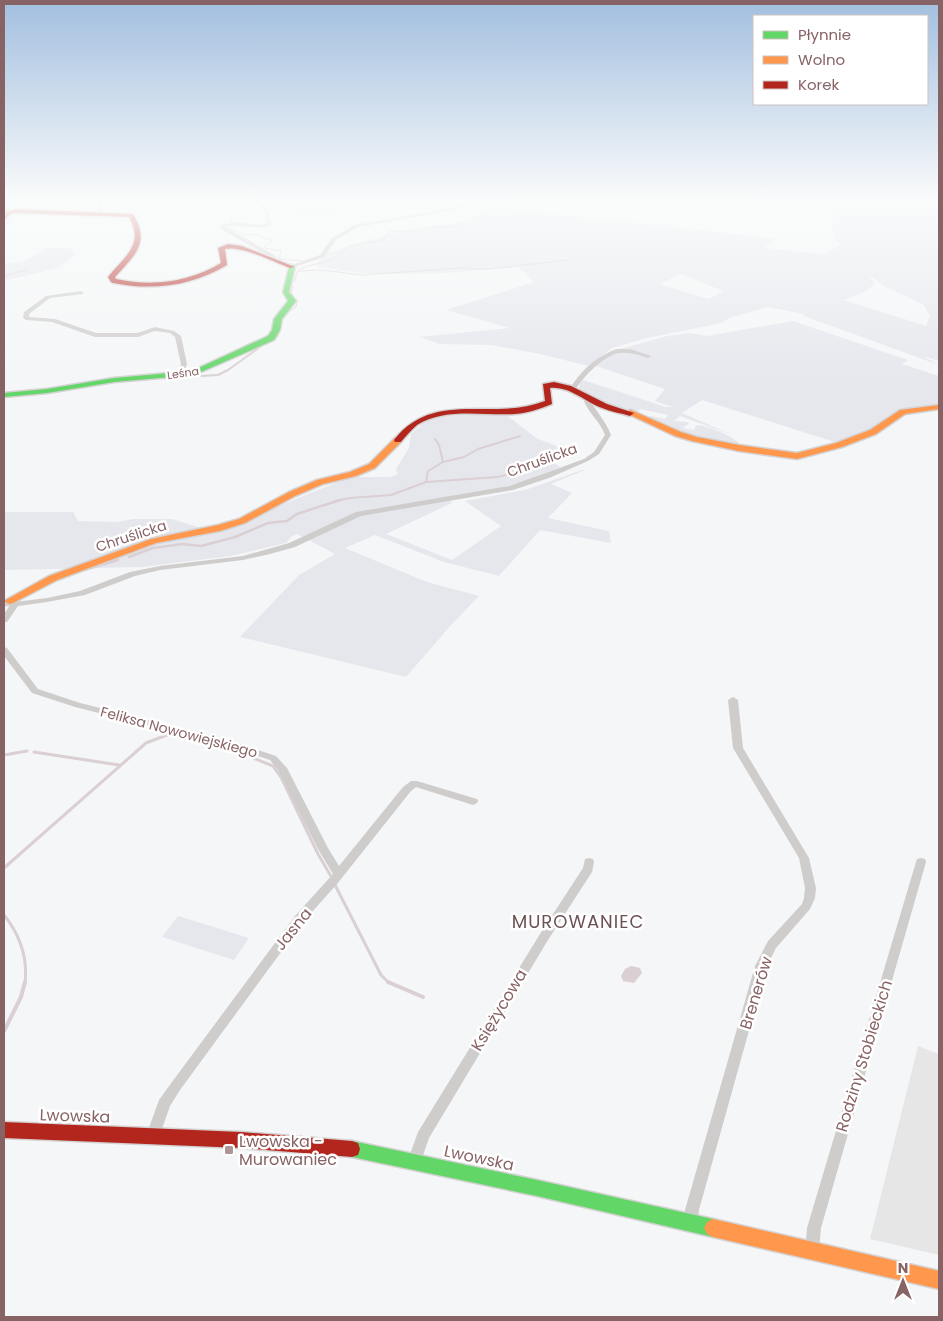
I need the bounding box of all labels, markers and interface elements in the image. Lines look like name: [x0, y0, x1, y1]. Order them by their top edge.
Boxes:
legend: [753, 15, 928, 105]
text: Płynnie: [798, 24, 851, 45]
text: Wolno: [798, 49, 845, 70]
text: Korek: [798, 74, 839, 95]
street label: Leśna: [166, 363, 200, 383]
street label: Chruślicka: [504, 438, 580, 482]
street label: Chruślicka: [93, 515, 169, 557]
street label: Feliksa Nowowiejskiego: [98, 701, 260, 763]
street label: Jasna: [269, 903, 317, 955]
district label: MUROWANIEC: [512, 909, 644, 934]
street label: Brenerów: [734, 954, 778, 1032]
street label: Księżycowa: [465, 965, 533, 1055]
street label: Rodziny Stobieckich: [830, 977, 898, 1135]
street label: Lwowska: [39, 1103, 111, 1129]
place label: Lwowska - Murowaniec: [239, 1130, 337, 1171]
street label: Lwowska: [442, 1139, 516, 1177]
marker: Lwowska - Murowaniec: [223, 1144, 235, 1156]
north arrow: [878, 1256, 928, 1306]
text: N: [898, 1258, 908, 1278]

